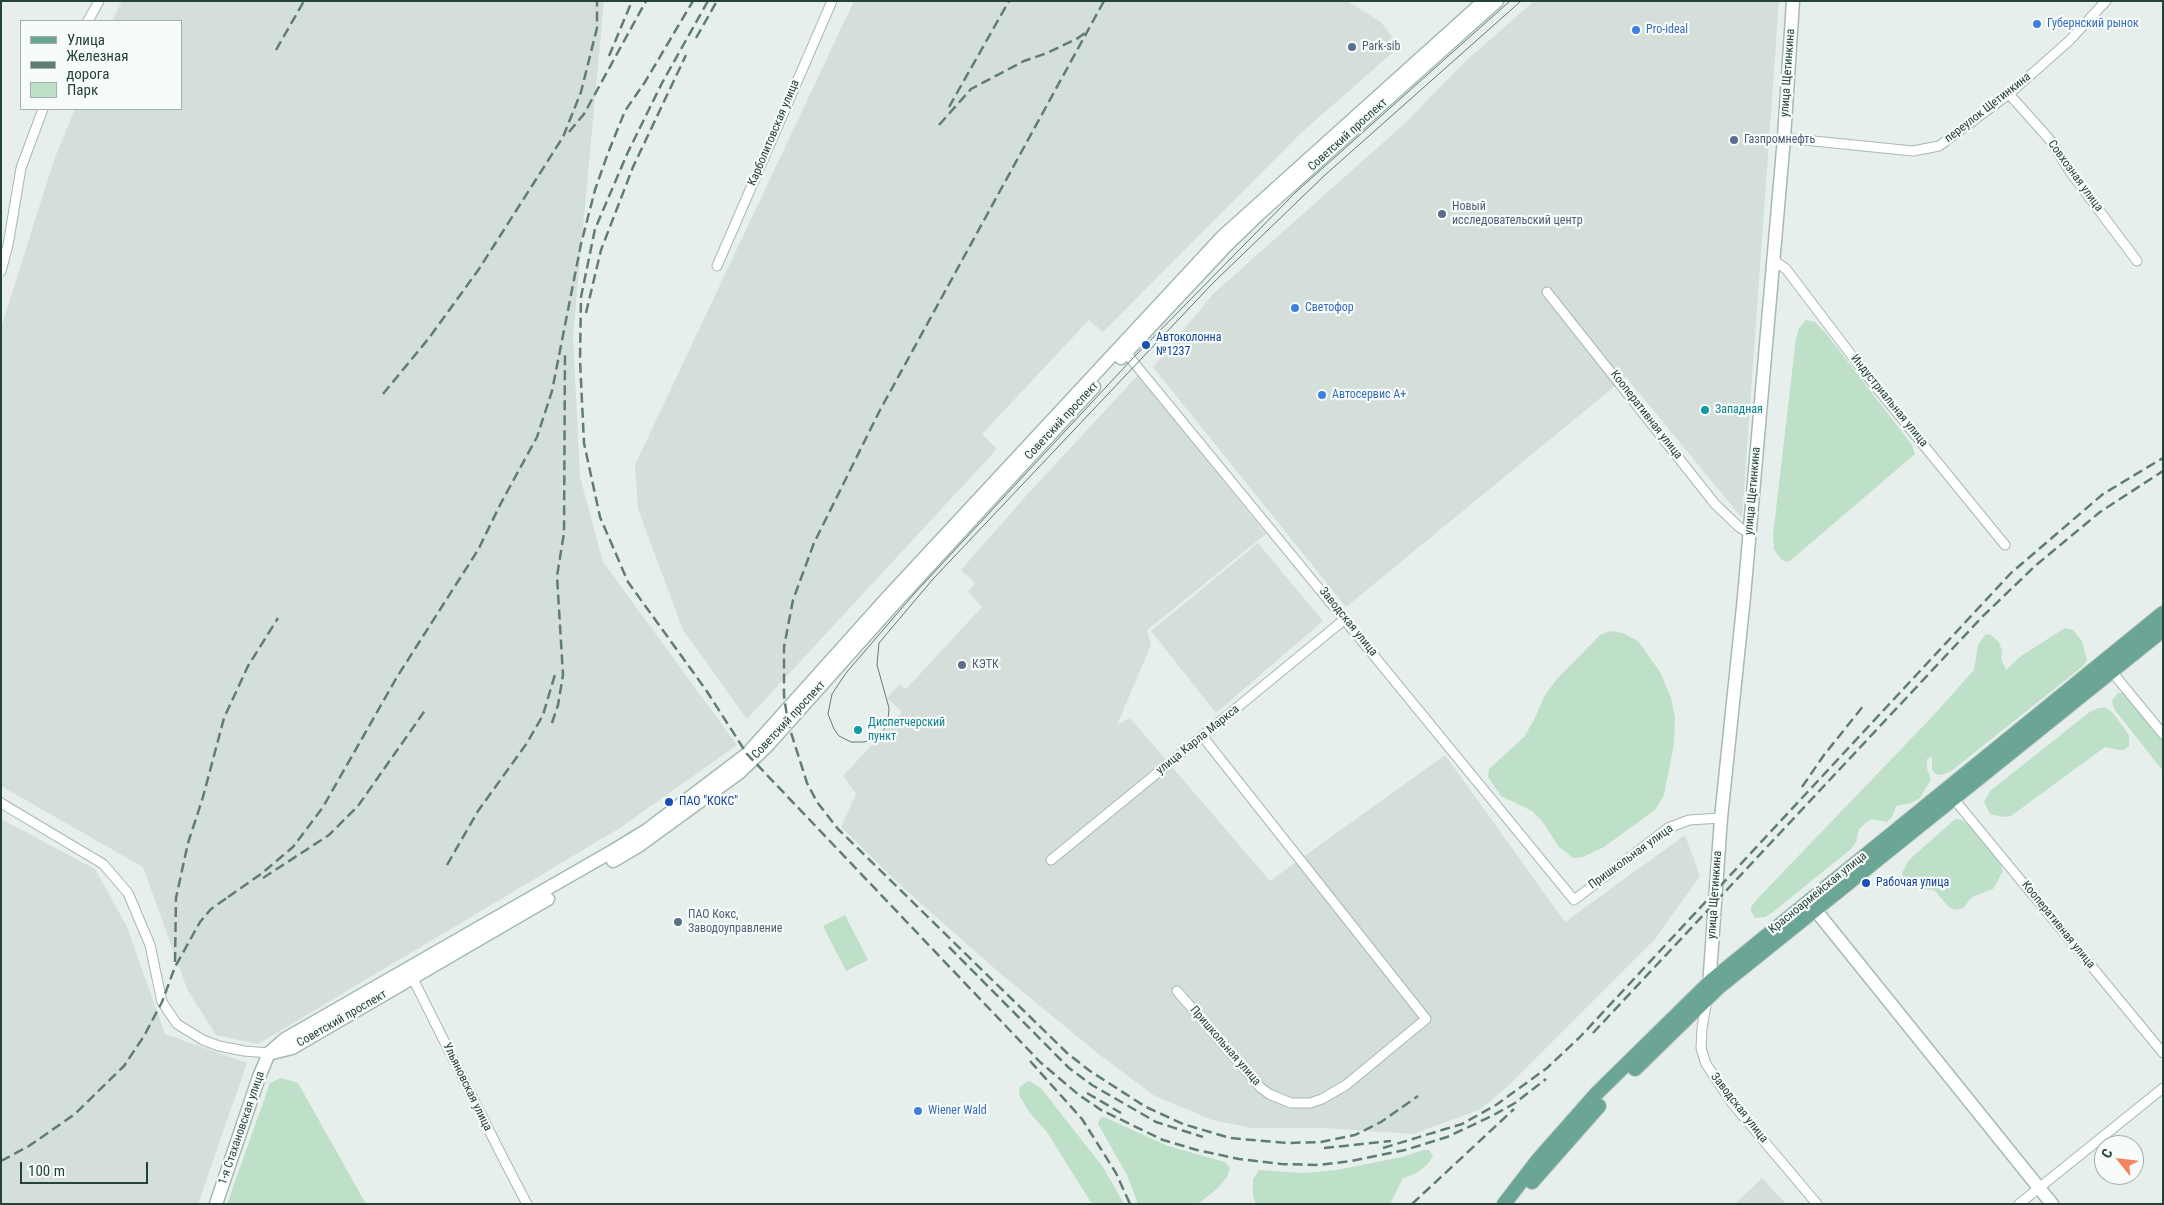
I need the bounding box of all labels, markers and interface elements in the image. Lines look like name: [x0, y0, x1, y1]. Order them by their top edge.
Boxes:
place label: Губернский рынок: [2047, 17, 2139, 31]
marker: Губернский рынок: [2031, 18, 2043, 30]
legend: [20, 20, 182, 110]
place label: Pro-ideal: [1646, 23, 1688, 37]
marker: Pro-ideal: [1630, 24, 1642, 36]
street label: улица Щетинкина: [1778, 28, 1798, 118]
text: Улица: [67, 31, 105, 49]
place label: Park-sib: [1362, 40, 1401, 54]
marker: Park-sib: [1346, 41, 1358, 53]
text: Железная дорога: [66, 47, 128, 83]
street label: переулок Щетинкина: [1942, 70, 2034, 146]
street label: Карболитовская улица: [745, 78, 803, 188]
text: Парк: [67, 81, 98, 99]
street label: Советский проспект: [1305, 96, 1391, 174]
place label: Газпромнефть: [1744, 133, 1815, 147]
marker: Газпромнефть: [1728, 134, 1740, 146]
street label: Совхозная улица: [2044, 137, 2106, 215]
place label: Новый исследовательский центр: [1452, 200, 1583, 228]
marker: Новый исследовательский центр: [1436, 208, 1448, 220]
place label: Светофор: [1305, 301, 1354, 315]
marker: Светофор: [1289, 302, 1301, 314]
place label: Автоколонна №1237: [1156, 331, 1221, 359]
marker: Автоколонна №1237: [1140, 339, 1152, 351]
street label: Индустриальная улица: [1847, 352, 1931, 450]
street label: Кооперативная улица: [1607, 368, 1685, 462]
street label: Советский проспект: [1022, 379, 1102, 463]
place label: Автосервис А+: [1332, 388, 1406, 402]
marker: Автосервис А+: [1316, 389, 1328, 401]
place label: Западная: [1715, 403, 1763, 417]
marker: Западная: [1699, 404, 1711, 416]
street label: улица Щетинкина: [1742, 446, 1764, 536]
street label: Заводская улица: [1316, 585, 1380, 659]
place label: КЭТК: [972, 658, 999, 672]
marker: КЭТК: [956, 659, 968, 671]
street label: Советский проспект: [749, 678, 829, 762]
street label: улица Карла Маркса: [1154, 702, 1242, 778]
place label: Диспетчерский пункт: [868, 716, 945, 744]
marker: Диспетчерский пункт: [852, 724, 864, 736]
place label: ПАО "КОКС": [679, 795, 738, 809]
marker: ПАО "КОКС": [663, 796, 675, 808]
street label: Пришкольная улица: [1586, 822, 1676, 892]
street label: Красноармейская улица: [1766, 849, 1870, 937]
street label: улица Щетинкина: [1705, 850, 1725, 940]
place label: Рабочая улица: [1876, 876, 1949, 890]
marker: Рабочая улица: [1860, 877, 1872, 889]
street label: Кооперативная улица: [2018, 878, 2098, 972]
place label: ПАО Кокс, Заводоуправление: [688, 908, 782, 936]
marker: ПАО Кокс, Заводоуправление: [672, 916, 684, 928]
street label: Советский проспект: [294, 987, 390, 1051]
street label: Пришкольная улица: [1187, 1003, 1263, 1089]
street label: Ульяновская улица: [439, 1040, 495, 1134]
street label: 1-я Стахановская улица: [216, 1069, 268, 1187]
street label: Заводская улица: [1707, 1070, 1771, 1146]
place label: Wiener Wald: [928, 1104, 987, 1118]
marker: Wiener Wald: [912, 1105, 924, 1117]
north arrow: [2094, 1135, 2144, 1185]
text: С: [2098, 1146, 2116, 1161]
scale bar: [22, 1152, 150, 1184]
text: 100 m: [28, 1162, 65, 1180]

